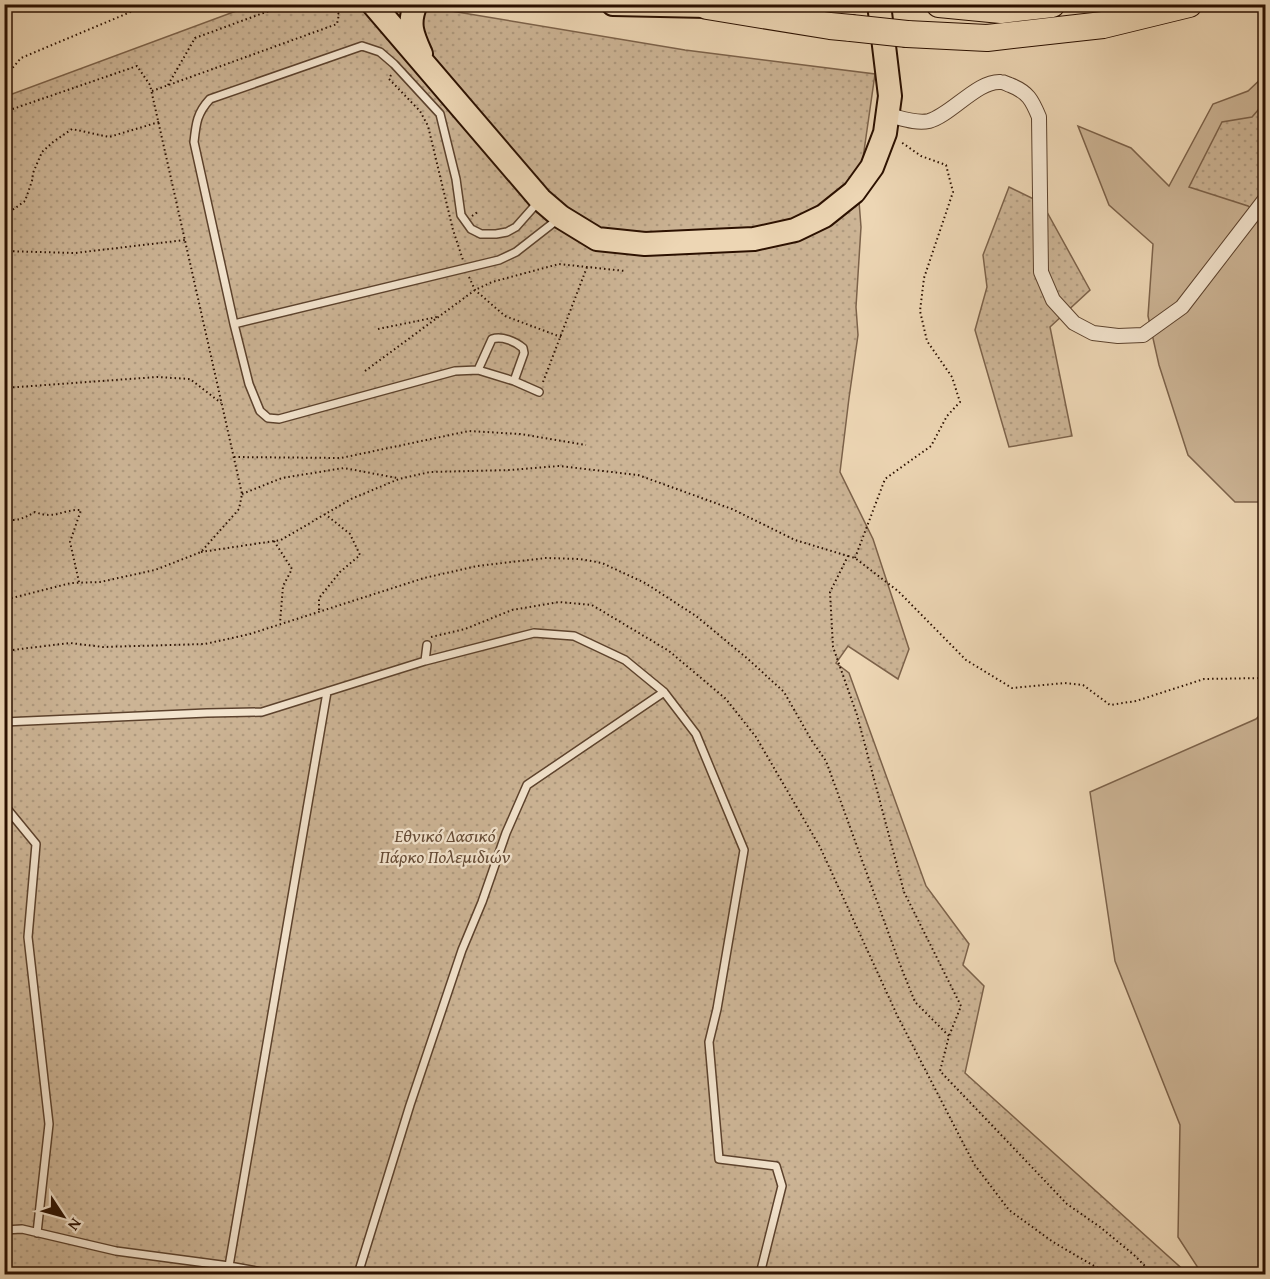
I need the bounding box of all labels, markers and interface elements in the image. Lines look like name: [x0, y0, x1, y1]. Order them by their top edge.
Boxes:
park label: Εθνικό Δασικό Πάρκο Πολεμιδιών: [379, 822, 511, 870]
north arrow: [33, 1186, 93, 1246]
text: N: [62, 1213, 88, 1236]

